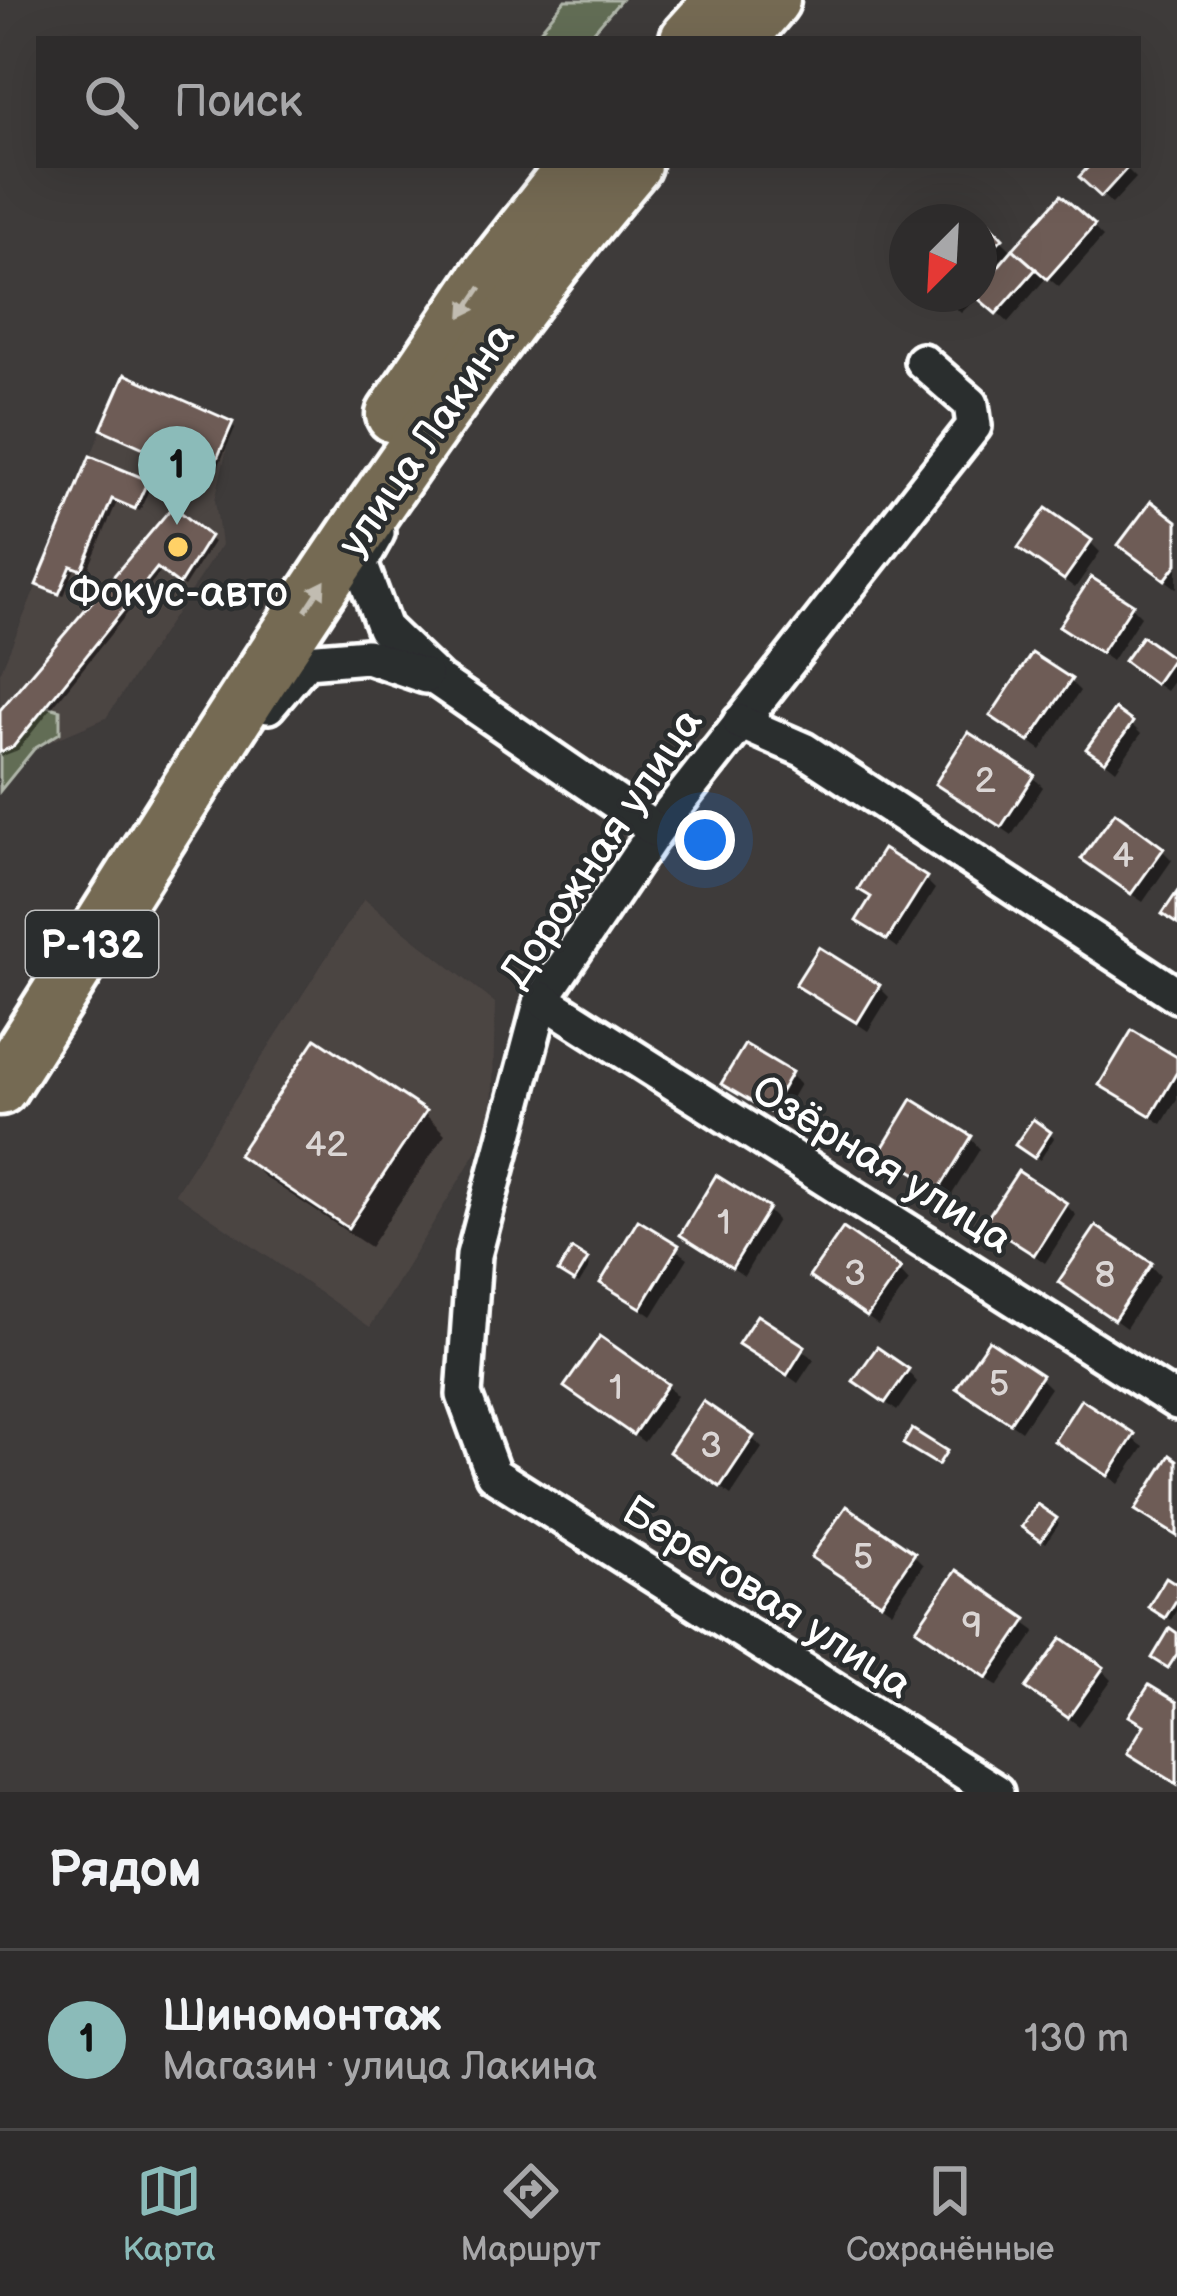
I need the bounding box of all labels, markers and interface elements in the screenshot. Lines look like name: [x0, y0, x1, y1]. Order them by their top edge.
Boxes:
search box: [36, 36, 1141, 168]
icon: search: [78, 69, 144, 135]
text: Поиск: [174, 75, 302, 130]
north arrow: [889, 204, 997, 312]
one-way arrow: [460, 285, 483, 318]
street label: улица Лакина: [328, 314, 526, 567]
pin: 1: [138, 426, 216, 525]
marker: Фокус-авто: [165, 534, 191, 560]
place label: Фокус-авто: [68, 568, 288, 619]
one-way arrow: [304, 580, 326, 613]
street label: Дорожная улица: [490, 699, 714, 997]
house number: 2: [974, 760, 996, 803]
your location: [675, 810, 735, 870]
house number: 4: [1112, 835, 1134, 878]
road number: Р-132: [26, 911, 158, 977]
street label: Озёрная улица: [742, 1065, 1021, 1265]
house number: 42: [304, 1124, 348, 1167]
house number: 1: [717, 1202, 731, 1245]
house number: 3: [844, 1253, 866, 1296]
house number: 8: [1095, 1254, 1116, 1297]
house number: 5: [989, 1363, 1009, 1406]
house number: 1: [609, 1367, 623, 1410]
house number: 3: [700, 1425, 722, 1468]
street label: Береговая улица: [612, 1486, 921, 1711]
house number: 5: [853, 1536, 873, 1579]
house number: 9: [962, 1605, 982, 1648]
text: Рядом: [48, 1840, 202, 1901]
text: Шиномонтаж: [162, 1989, 441, 2044]
text: 1: [79, 2016, 95, 2063]
text: 130 m: [1024, 2016, 1129, 2063]
text: Магазин · улица Лакина: [162, 2044, 597, 2091]
tab: Карта: [123, 2158, 215, 2270]
tab: Маршрут: [461, 2158, 601, 2270]
tab: Сохранённые: [846, 2158, 1054, 2270]

